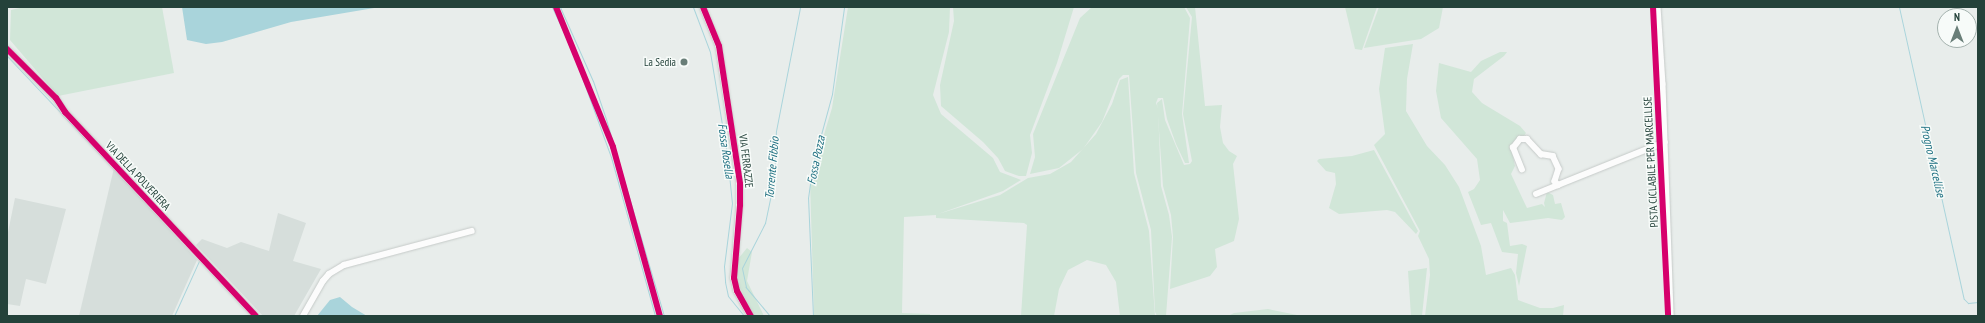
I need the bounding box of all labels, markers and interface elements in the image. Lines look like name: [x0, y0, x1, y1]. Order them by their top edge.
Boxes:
north arrow: [1937, 8, 1977, 48]
text: N: [1954, 10, 1960, 24]
place label: La Sedia: [644, 55, 676, 69]
marker: La Sedia: [679, 57, 689, 67]
street label: PISTA CICLABILE PER MARCELLISE: [1641, 96, 1661, 228]
water label: Fossa Rosella: [715, 123, 737, 179]
water label: Progno Marcellise: [1918, 123, 1948, 199]
street label: VIA FERRAZZE: [736, 133, 756, 189]
water label: Fossa Pozza: [804, 134, 828, 186]
water label: Torrente Fibbio: [762, 136, 782, 200]
street label: VIA DELLA POLVERIERA: [103, 139, 173, 213]

